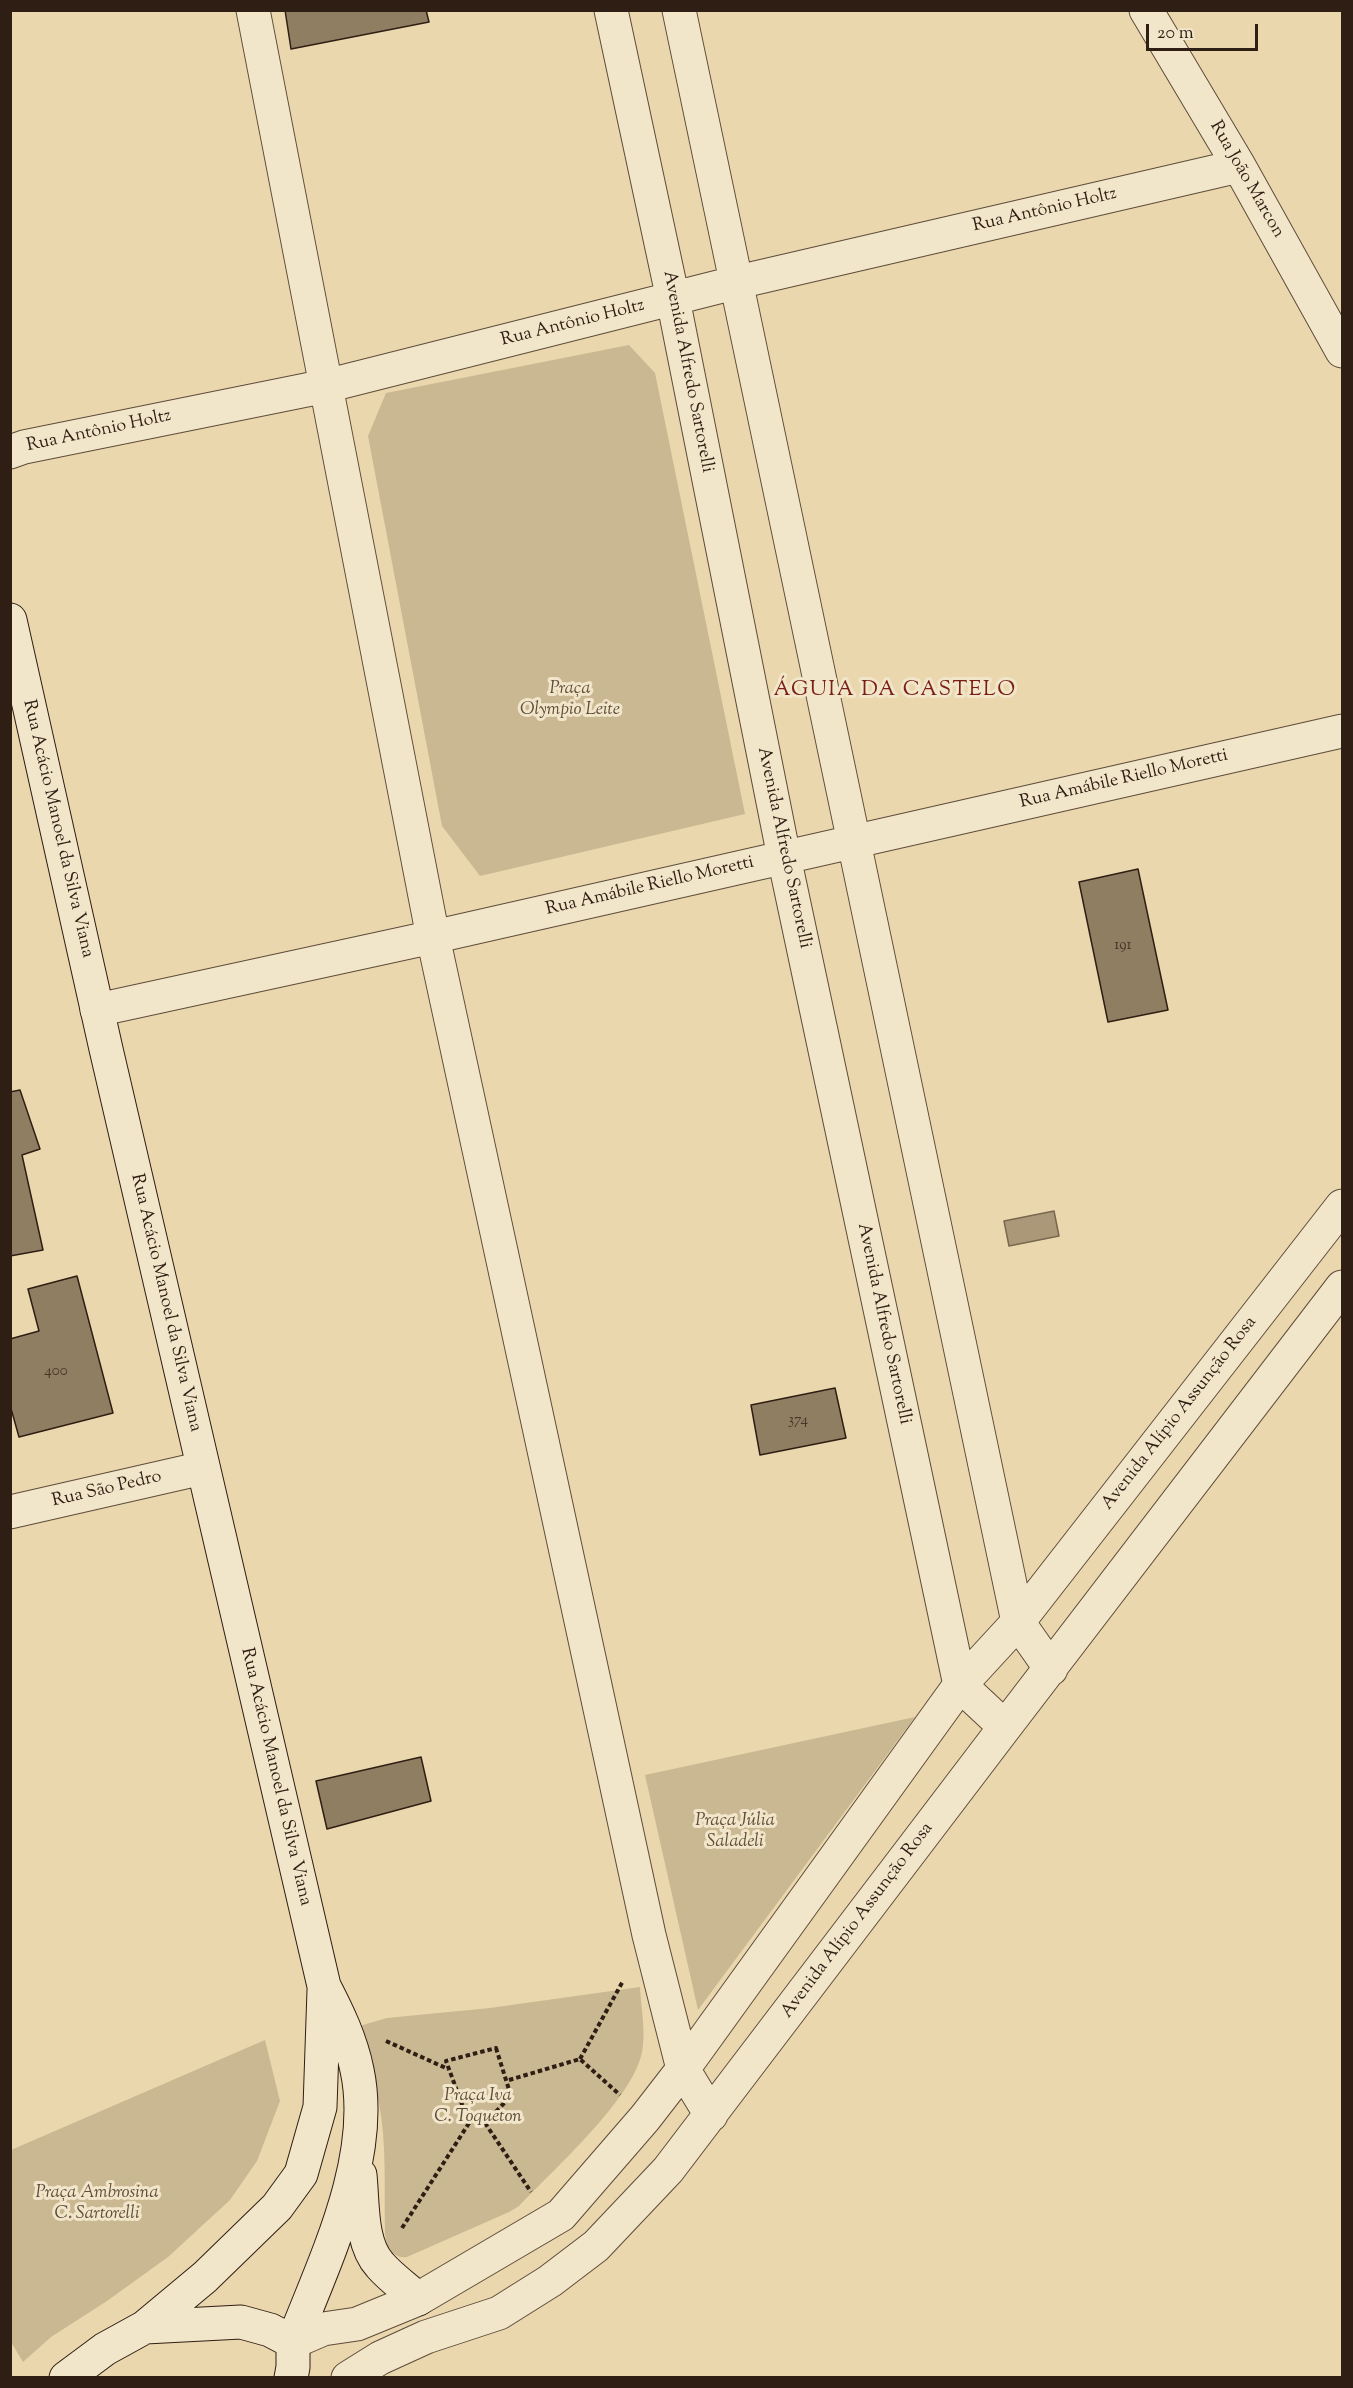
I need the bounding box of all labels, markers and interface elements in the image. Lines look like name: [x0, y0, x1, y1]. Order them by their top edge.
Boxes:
scale bar: [1149, 12, 1262, 50]
text: 20 m: [1157, 21, 1194, 47]
street label: Rua João Marcon: [1204, 118, 1288, 242]
street label: Rua Antônio Holtz: [971, 184, 1119, 238]
street label: Avenida Alfredo Sartorelli: [657, 269, 717, 475]
street label: Rua Antônio Holtz: [499, 296, 647, 352]
street label: Rua Antônio Holtz: [25, 406, 173, 458]
district label: ÁGUIA DA CASTELO: [773, 678, 1017, 704]
park label: Praça Olympio Leite: [520, 679, 620, 722]
street label: Rua Acácio Manoel da Silva Viana: [17, 698, 97, 960]
street label: Avenida Alfredo Sartorelli: [751, 745, 815, 951]
street label: Rua Amábile Riello Moretti: [1018, 746, 1230, 814]
street label: Rua Amábile Riello Moretti: [544, 853, 756, 921]
house number: 191: [1114, 937, 1132, 955]
street label: Rua Acácio Manoel da Silva Viana: [125, 1172, 205, 1434]
street label: Avenida Alfredo Sartorelli: [851, 1221, 915, 1427]
street label: Avenida Alípio Assunção Rosa: [1098, 1313, 1262, 1515]
house number: 400: [44, 1363, 68, 1381]
house number: 374: [788, 1412, 808, 1430]
street label: Rua São Pedro: [50, 1467, 164, 1513]
street label: Rua Acácio Manoel da Silva Viana: [235, 1646, 315, 1908]
park label: Praça Júlia Saladeli: [695, 1811, 775, 1854]
street label: Avenida Alípio Assunção Rosa: [777, 1819, 939, 2023]
park label: Praça Iva C. Toqueton: [434, 2086, 522, 2128]
park label: Praça Ambrosina C. Sartorelli: [35, 2183, 159, 2226]

